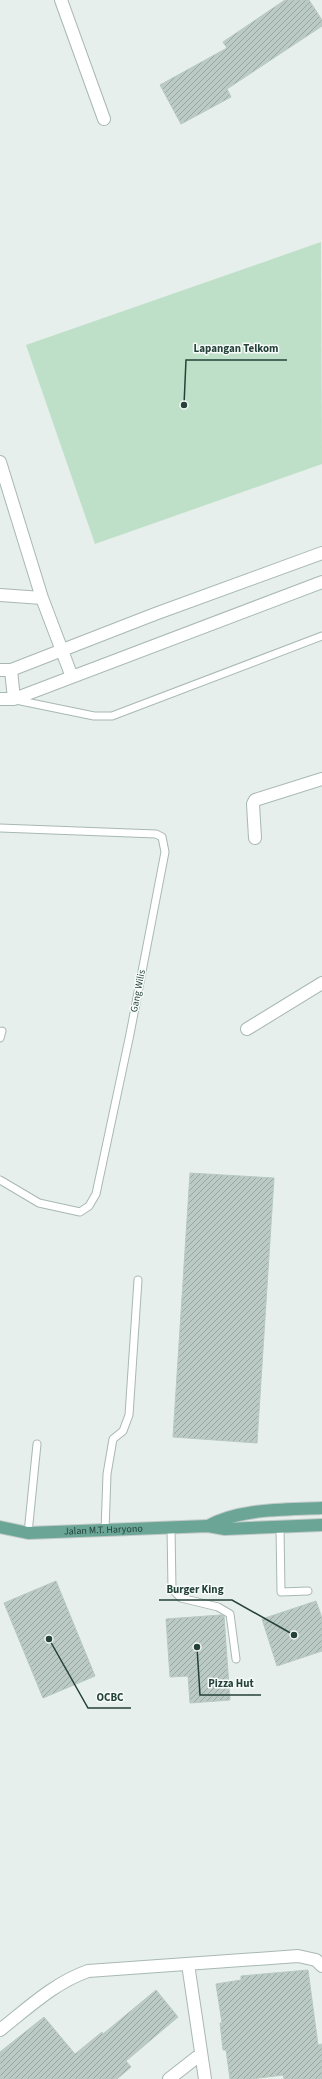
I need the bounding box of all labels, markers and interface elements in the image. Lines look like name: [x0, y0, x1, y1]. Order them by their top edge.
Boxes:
callout: Lapangan Telkom: [186, 337, 287, 360]
text: Lapangan Telkom: [193, 341, 279, 356]
street label: Gang Wilis: [127, 968, 149, 1014]
street label: Jalan M.T. Haryono: [64, 1522, 143, 1539]
callout: Burger King: [159, 1577, 232, 1600]
text: Burger King: [166, 1582, 224, 1597]
callout: Pizza Hut: [200, 1672, 261, 1695]
text: Pizza Hut: [208, 1676, 255, 1691]
callout: OCBC: [88, 1685, 131, 1708]
text: OCBC: [97, 1690, 124, 1705]

